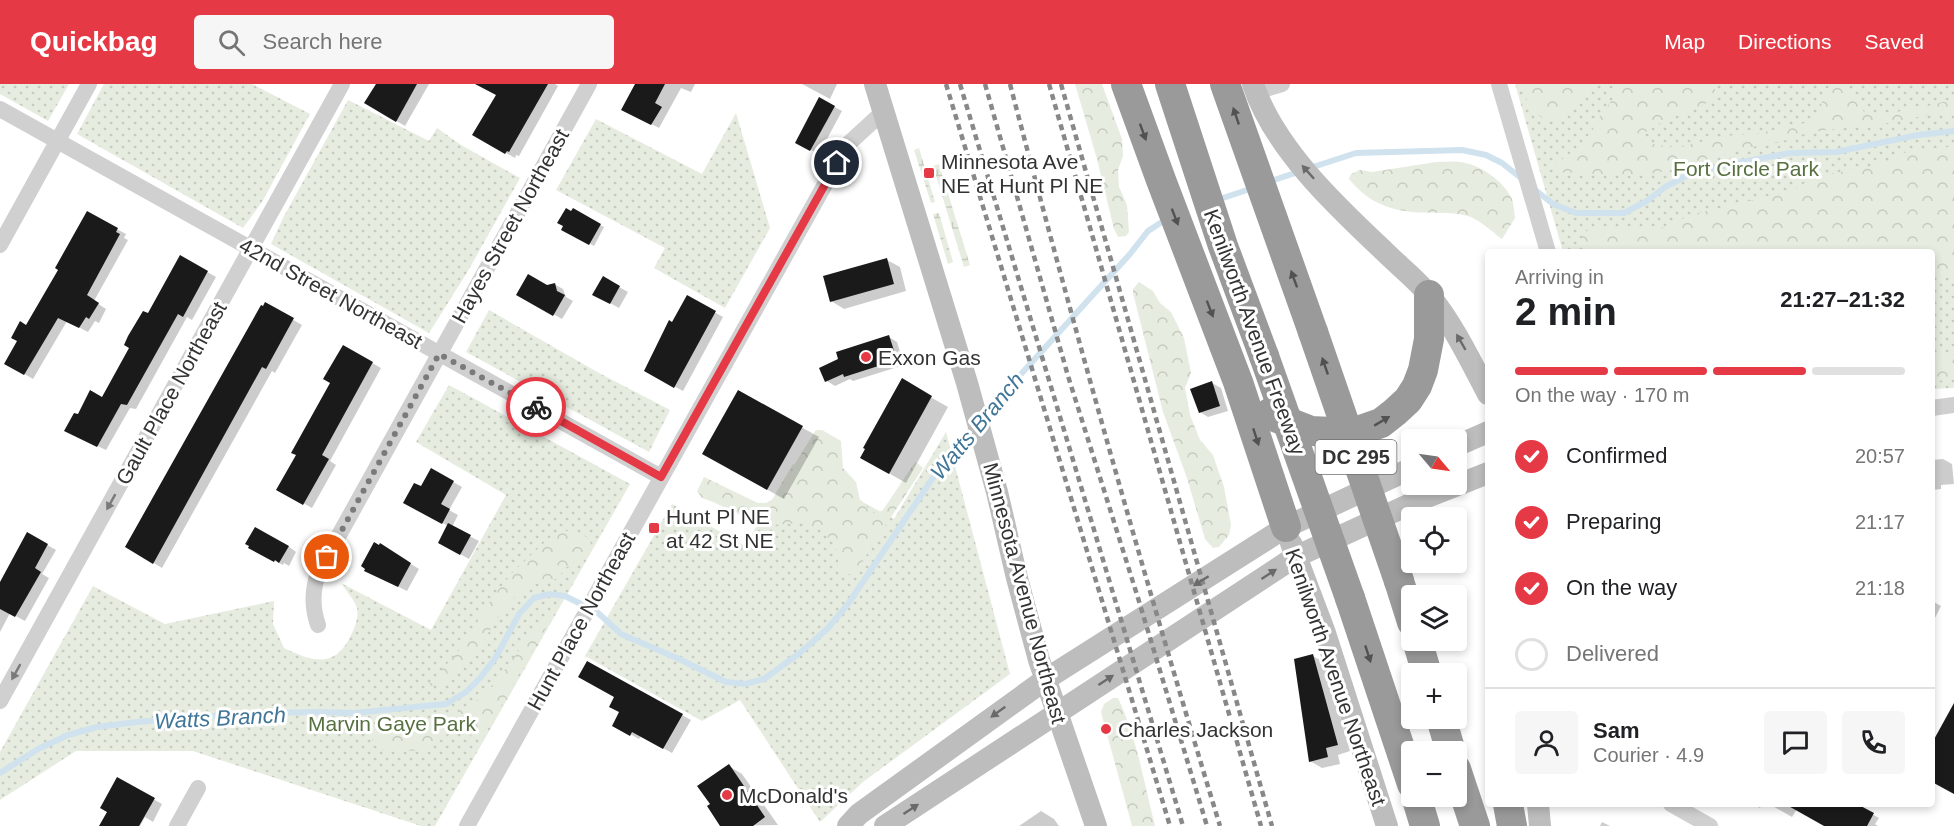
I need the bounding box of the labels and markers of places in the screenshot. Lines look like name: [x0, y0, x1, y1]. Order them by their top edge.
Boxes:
pin: [811, 137, 862, 188]
place label: Minnesota Ave NE at Hunt Pl NE: [941, 150, 1103, 197]
marker: Minnesota Ave NE at Hunt Pl NE: [922, 166, 936, 180]
place label: Exxon Gas: [878, 346, 981, 369]
marker: Exxon Gas: [859, 350, 873, 364]
place label: Hunt Pl NE at 42 St NE: [666, 505, 773, 552]
marker: Hunt Pl NE at 42 St NE: [647, 521, 661, 535]
pin: [301, 531, 352, 582]
place label: Charles Jackson: [1118, 718, 1273, 741]
marker: Charles Jackson: [1099, 722, 1113, 736]
place label: McDonald's: [739, 784, 848, 807]
marker: McDonald's: [720, 788, 734, 802]

